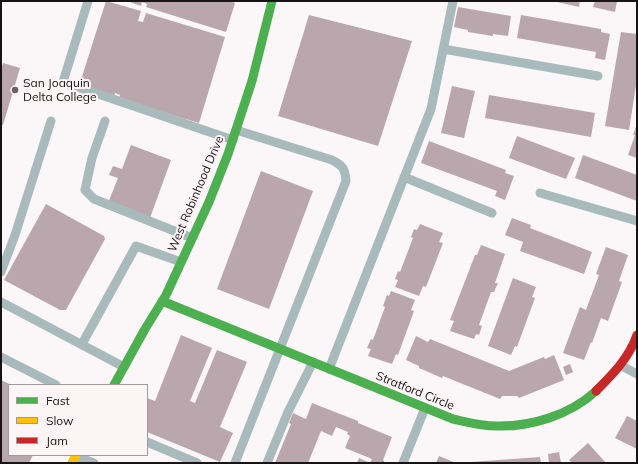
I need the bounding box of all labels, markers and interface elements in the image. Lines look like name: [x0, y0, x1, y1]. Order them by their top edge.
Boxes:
place label: San Joaquin Delta College: [23, 76, 97, 104]
marker: San Joaquin Delta College: [10, 85, 20, 95]
street label: West Robinhood Drive: [165, 134, 227, 254]
street label: Stratford Circle: [374, 369, 456, 413]
legend: [8, 384, 148, 456]
text: Fast: [46, 393, 70, 408]
text: Slow: [46, 413, 74, 428]
text: Jam: [46, 433, 68, 448]

